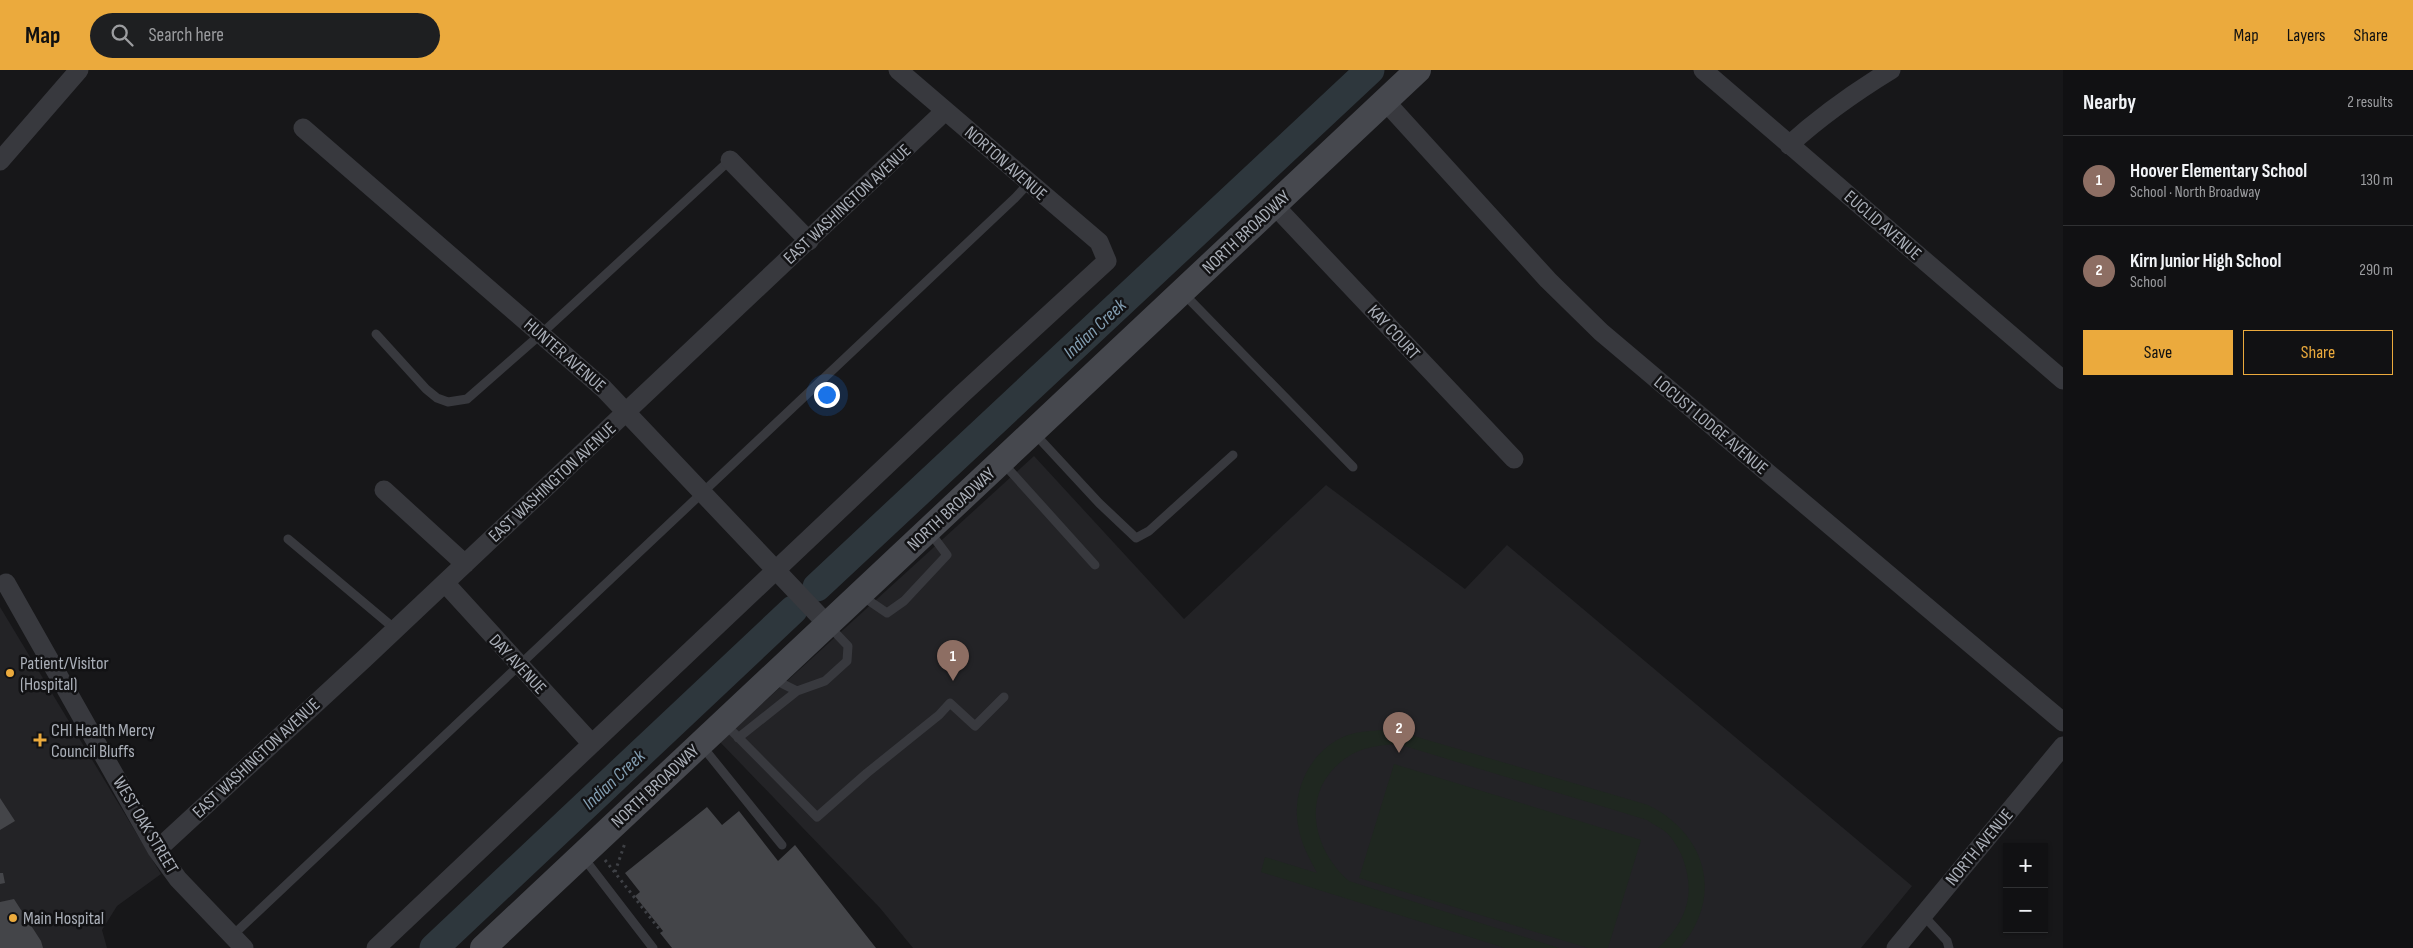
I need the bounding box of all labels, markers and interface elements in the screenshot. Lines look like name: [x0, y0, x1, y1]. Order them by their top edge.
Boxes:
search box: [90, 13, 440, 58]
text: Map: [25, 21, 60, 50]
icon: search: [108, 21, 136, 49]
text: Search here: [148, 24, 224, 47]
text: Map: [2234, 25, 2259, 46]
text: Layers: [2287, 25, 2326, 46]
text: Share: [2354, 25, 2388, 46]
text: Nearby: [2083, 90, 2136, 115]
text: 2 results: [2347, 93, 2393, 112]
street label: NORTON AVENUE: [960, 122, 1051, 205]
street label: EAST WASHINGTON AVENUE: [779, 140, 915, 269]
text: Hoover Elementary School: [2130, 160, 2307, 183]
text: 1: [2096, 171, 2102, 190]
text: 130 m: [2361, 171, 2393, 190]
text: School · North Broadway: [2130, 183, 2260, 202]
street label: NORTH BROADWAY: [1198, 186, 1295, 278]
street label: EUCLID AVENUE: [1840, 186, 1926, 265]
text: Kirn Junior High School: [2130, 250, 2281, 273]
text: 2: [2095, 261, 2103, 280]
text: 290 m: [2359, 261, 2393, 280]
text: School: [2130, 273, 2166, 292]
water label: Indian Creek: [1059, 294, 1132, 364]
street label: KAY COURT: [1363, 301, 1424, 364]
street label: HUNTER AVENUE: [520, 314, 610, 397]
button: Save: [2083, 330, 2233, 375]
button: Share: [2243, 330, 2393, 375]
street label: LOCUST LODGE AVENUE: [1649, 372, 1772, 479]
your location: [814, 382, 840, 408]
street label: EAST WASHINGTON AVENUE: [484, 418, 620, 547]
street label: NORTH BROADWAY: [903, 463, 1000, 555]
street label: DAY AVENUE: [485, 630, 551, 699]
pin: 1: [937, 640, 969, 681]
place label: Patient/Visitor (Hospital): [20, 653, 109, 695]
marker: Patient/Visitor (Hospital): [4, 667, 16, 679]
street label: EAST WASHINGTON AVENUE: [188, 694, 324, 823]
pin: 2: [1383, 712, 1415, 753]
place label: CHI Health Mercy Council Bluffs: [51, 720, 155, 762]
marker: CHI Health Mercy Council Bluffs: [33, 733, 47, 747]
street label: NORTH BROADWAY: [607, 740, 704, 832]
water label: Indian Creek: [578, 745, 651, 815]
street label: WEST OAK STREET: [108, 773, 183, 878]
street label: NORTH AVENUE: [1941, 805, 2018, 890]
map controls: [2003, 843, 2048, 933]
button: +: [2003, 843, 2048, 888]
button: −: [2003, 888, 2048, 933]
place label: Main Hospital: [23, 908, 104, 929]
marker: Main Hospital: [7, 912, 19, 924]

